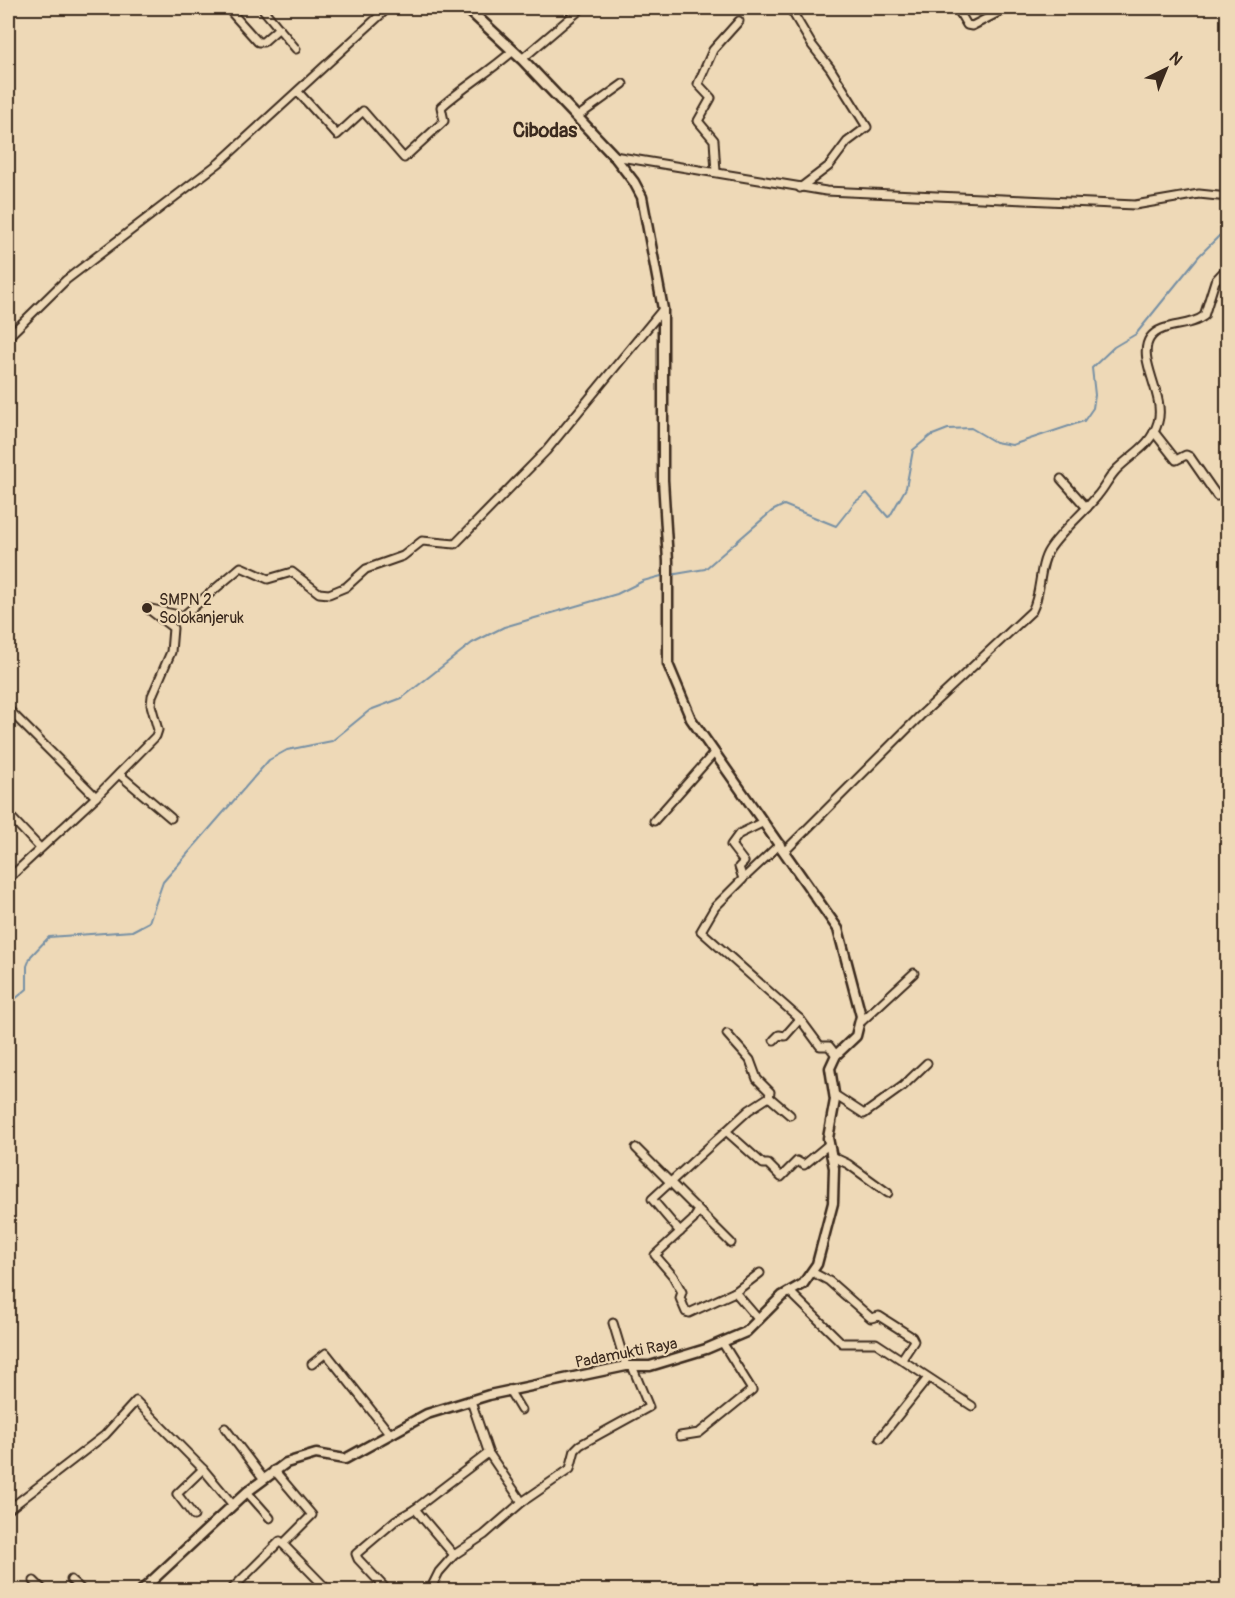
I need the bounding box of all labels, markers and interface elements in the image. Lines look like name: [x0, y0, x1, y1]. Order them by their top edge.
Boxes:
north arrow: [1136, 39, 1196, 99]
text: N: [1165, 48, 1186, 70]
district label: Cibodas: [513, 118, 577, 143]
place label: SMPN 2 Solokanjeruk: [159, 590, 244, 628]
marker: SMPN 2 Solokanjeruk: [140, 601, 154, 615]
street label: Padamukti Raya: [573, 1333, 679, 1373]

